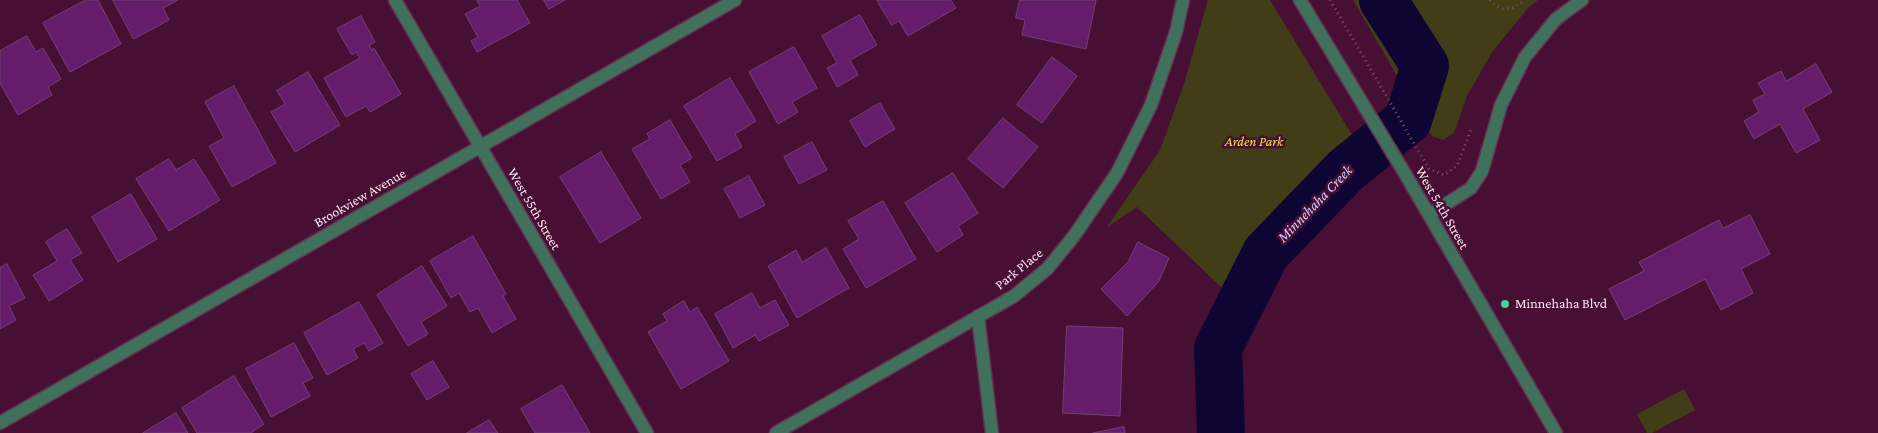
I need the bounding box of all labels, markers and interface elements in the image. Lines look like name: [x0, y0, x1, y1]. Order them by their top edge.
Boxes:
park label: Arden Park: [1225, 134, 1283, 150]
water label: Minnehaha Creek: [1274, 162, 1356, 246]
street label: West 54th Street: [1412, 164, 1472, 252]
street label: Brookview Avenue: [311, 165, 409, 231]
street label: West 55th Street: [504, 165, 564, 253]
street label: Park Place: [992, 245, 1046, 293]
place label: Minnehaha Blvd: [1515, 296, 1607, 312]
marker: Minnehaha Blvd: [1499, 298, 1511, 310]

